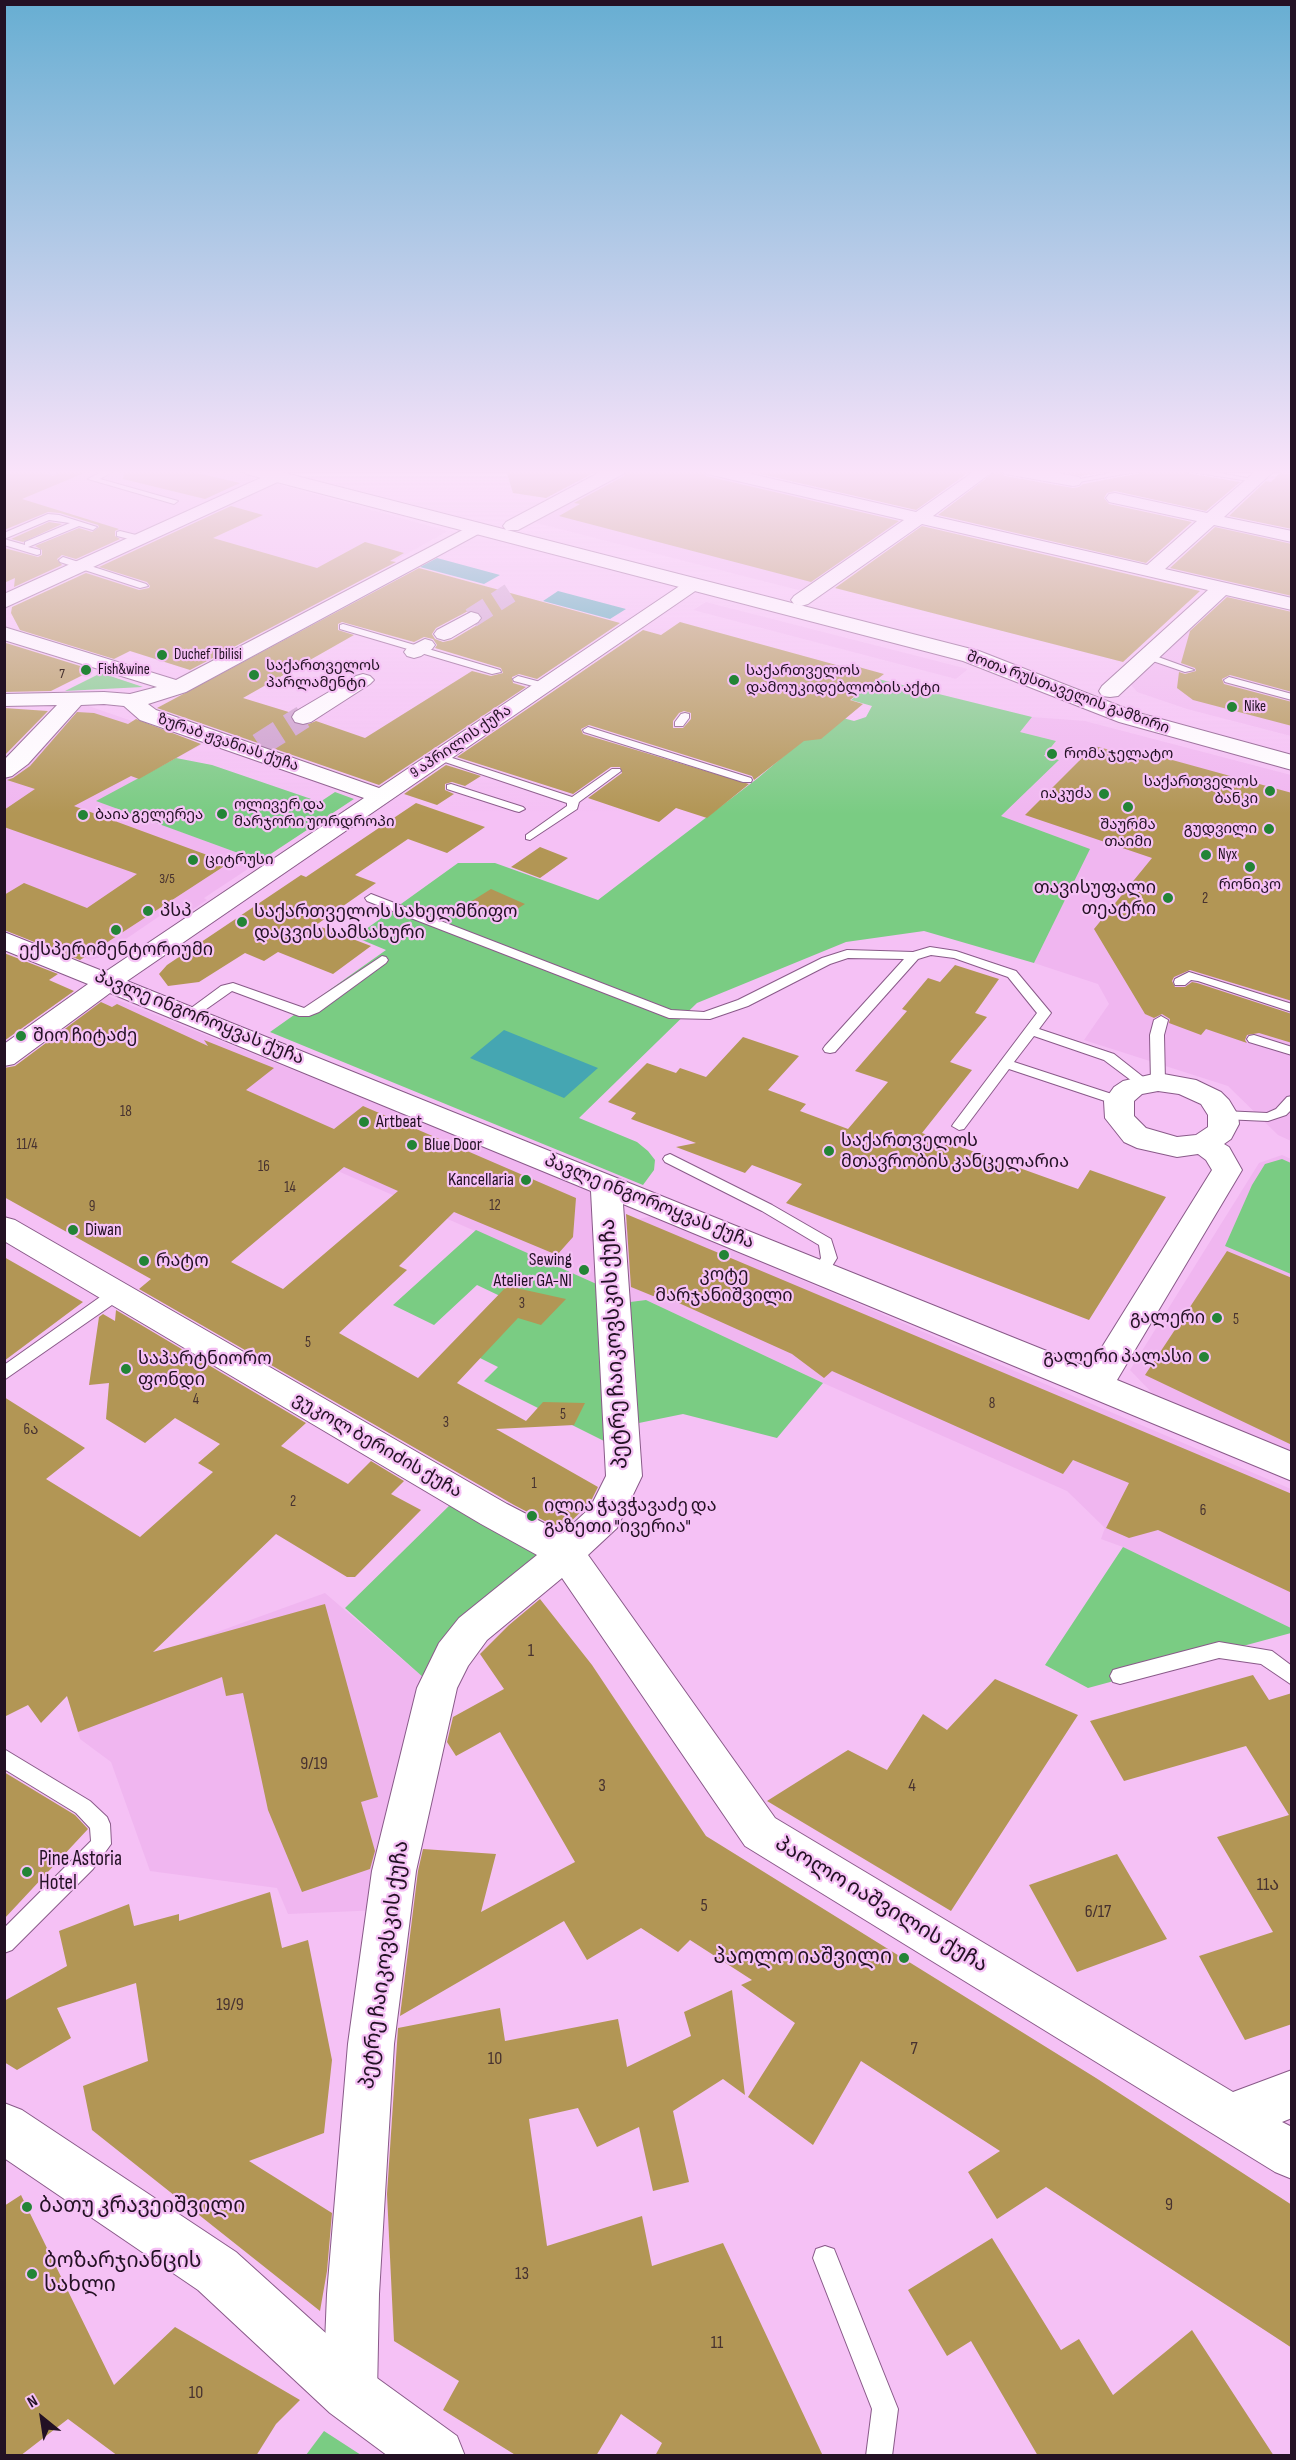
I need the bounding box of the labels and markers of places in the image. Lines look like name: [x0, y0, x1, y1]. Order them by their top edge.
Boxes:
place label: Duchef Tbilisi: [174, 646, 242, 664]
marker: Duchef Tbilisi: [155, 648, 169, 662]
place label: საქართველოს პარლამენტი: [266, 657, 380, 692]
place label: Fish&wine: [98, 661, 150, 679]
place label: საქართველოს დამოუკიდებლობის აქტი: [746, 662, 940, 697]
marker: Fish&wine: [79, 663, 93, 677]
marker: საქართველოს პარლამენტი: [247, 668, 261, 682]
marker: საქართველოს დამოუკიდებლობის აქტი: [727, 673, 741, 687]
place label: Nike: [1244, 698, 1266, 716]
marker: Nike: [1225, 700, 1239, 714]
place label: რომა ჯელატო: [1064, 745, 1173, 763]
marker: რომა ჯელატო: [1045, 747, 1059, 761]
place label: საქართველოს ბანკი: [1144, 773, 1258, 808]
marker: საქართველოს ბანკი: [1263, 784, 1277, 798]
place label: იაკუძა: [1040, 785, 1092, 803]
marker: იაკუძა: [1097, 787, 1111, 801]
place label: ოლივერ და მარჯორი უორდროპი: [234, 796, 394, 831]
marker: შაურმა თაიმი: [1121, 800, 1135, 814]
place label: ბაია გელერეა: [95, 806, 203, 824]
marker: ოლივერ და მარჯორი უორდროპი: [215, 807, 229, 821]
marker: ბაია გელერეა: [76, 808, 90, 822]
place label: შაურმა თაიმი: [1100, 816, 1156, 851]
place label: გუდვილი: [1184, 820, 1257, 838]
marker: გუდვილი: [1262, 822, 1276, 836]
place label: Nyx: [1218, 846, 1237, 864]
marker: Nyx: [1199, 848, 1213, 862]
place label: ციტრუსი: [205, 851, 274, 869]
marker: ციტრუსი: [186, 853, 200, 867]
marker: რონიკო: [1243, 860, 1257, 874]
place label: რონიკო: [1219, 876, 1281, 894]
place label: თავისუფალი თეატრი: [1034, 877, 1156, 920]
marker: თავისუფალი თეატრი: [1161, 891, 1175, 905]
place label: პსპ: [160, 900, 192, 922]
place label: საქართველოს სახელმწიფო დაცვის სამსახური: [254, 901, 518, 944]
marker: პსპ: [141, 904, 155, 918]
marker: საქართველოს სახელმწიფო დაცვის სამსახური: [235, 915, 249, 929]
marker: ექსპერიმენტორიუმი: [109, 923, 123, 937]
place label: ექსპერიმენტორიუმი: [19, 939, 213, 961]
place label: შიო ჩიტაძე: [33, 1025, 137, 1047]
marker: შიო ჩიტაძე: [14, 1029, 28, 1043]
place label: Artbeat: [376, 1111, 422, 1133]
marker: Artbeat: [357, 1115, 371, 1129]
place label: საქართველოს მთავრობის კანცელარია: [841, 1130, 1069, 1172]
place label: Blue Door: [424, 1134, 482, 1156]
marker: Blue Door: [405, 1138, 419, 1152]
marker: საქართველოს მთავრობის კანცელარია: [822, 1144, 836, 1158]
place label: Kancellaria: [448, 1169, 514, 1191]
marker: Kancellaria: [519, 1173, 533, 1187]
place label: Diwan: [85, 1219, 122, 1241]
marker: Diwan: [66, 1223, 80, 1237]
marker: კოტე მარჯანიშვილი: [717, 1248, 731, 1262]
place label: Sewing Atelier GA-NI: [494, 1249, 572, 1292]
place label: რატო: [156, 1250, 209, 1272]
marker: რატო: [137, 1254, 151, 1268]
marker: Sewing Atelier GA-NI: [577, 1263, 591, 1277]
place label: კოტე მარჯანიშვილი: [655, 1264, 793, 1306]
place label: გალერი: [1130, 1307, 1205, 1329]
marker: გალერი: [1210, 1311, 1224, 1325]
place label: გალერი პალასი: [1043, 1346, 1192, 1368]
place label: საპარტნიორო ფონდი: [138, 1348, 272, 1390]
marker: გალერი პალასი: [1197, 1350, 1211, 1364]
marker: საპარტნიორო ფონდი: [119, 1362, 133, 1376]
place label: ილია ჭავჭავაძე და გაზეთი "ივერია": [544, 1495, 717, 1538]
marker: ილია ჭავჭავაძე და გაზეთი "ივერია": [525, 1509, 539, 1523]
place label: Pine Astoria Hotel: [39, 1847, 122, 1897]
marker: Pine Astoria Hotel: [20, 1865, 34, 1879]
place label: პაოლო იაშვილი: [714, 1945, 892, 1971]
marker: პაოლო იაშვილი: [897, 1951, 911, 1965]
place label: ბათუ კრავეიშვილი: [39, 2194, 245, 2220]
marker: ბათუ კრავეიშვილი: [20, 2200, 34, 2214]
place label: ბოზარჯიანცის სახლი: [44, 2249, 201, 2299]
marker: ბოზარჯიანცის სახლი: [25, 2267, 39, 2281]

